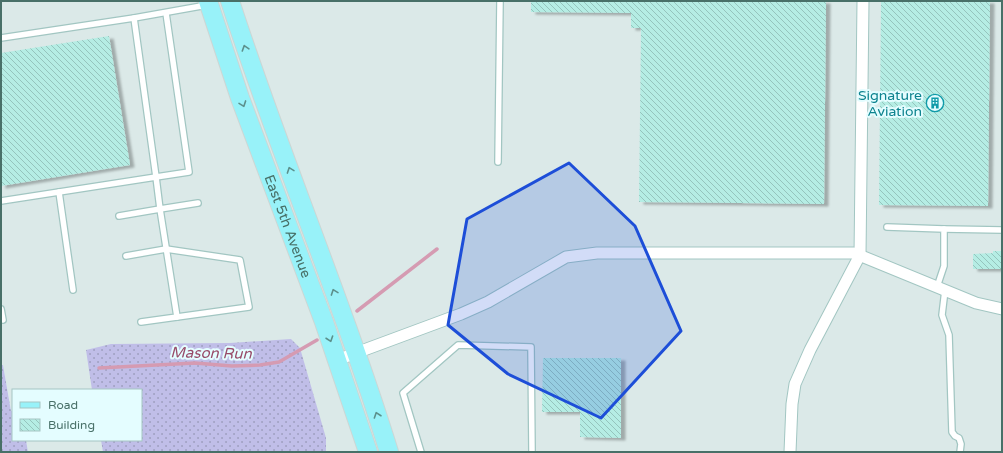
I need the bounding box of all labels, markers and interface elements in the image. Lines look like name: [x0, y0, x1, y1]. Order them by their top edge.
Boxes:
one-way arrow: [241, 45, 250, 52]
place label: Signature Aviation: [858, 87, 922, 120]
building icon: Signature Aviation: [925, 93, 945, 113]
one-way arrow: [238, 101, 246, 108]
one-way arrow: [286, 167, 294, 174]
street label: East 5th Avenue: [261, 172, 315, 280]
one-way arrow: [330, 289, 339, 296]
one-way arrow: [325, 336, 334, 343]
water label: Mason Run: [170, 343, 253, 363]
legend: [12, 389, 142, 441]
text: Road: [48, 398, 78, 412]
one-way arrow: [374, 411, 382, 418]
text: Building: [48, 418, 95, 432]

